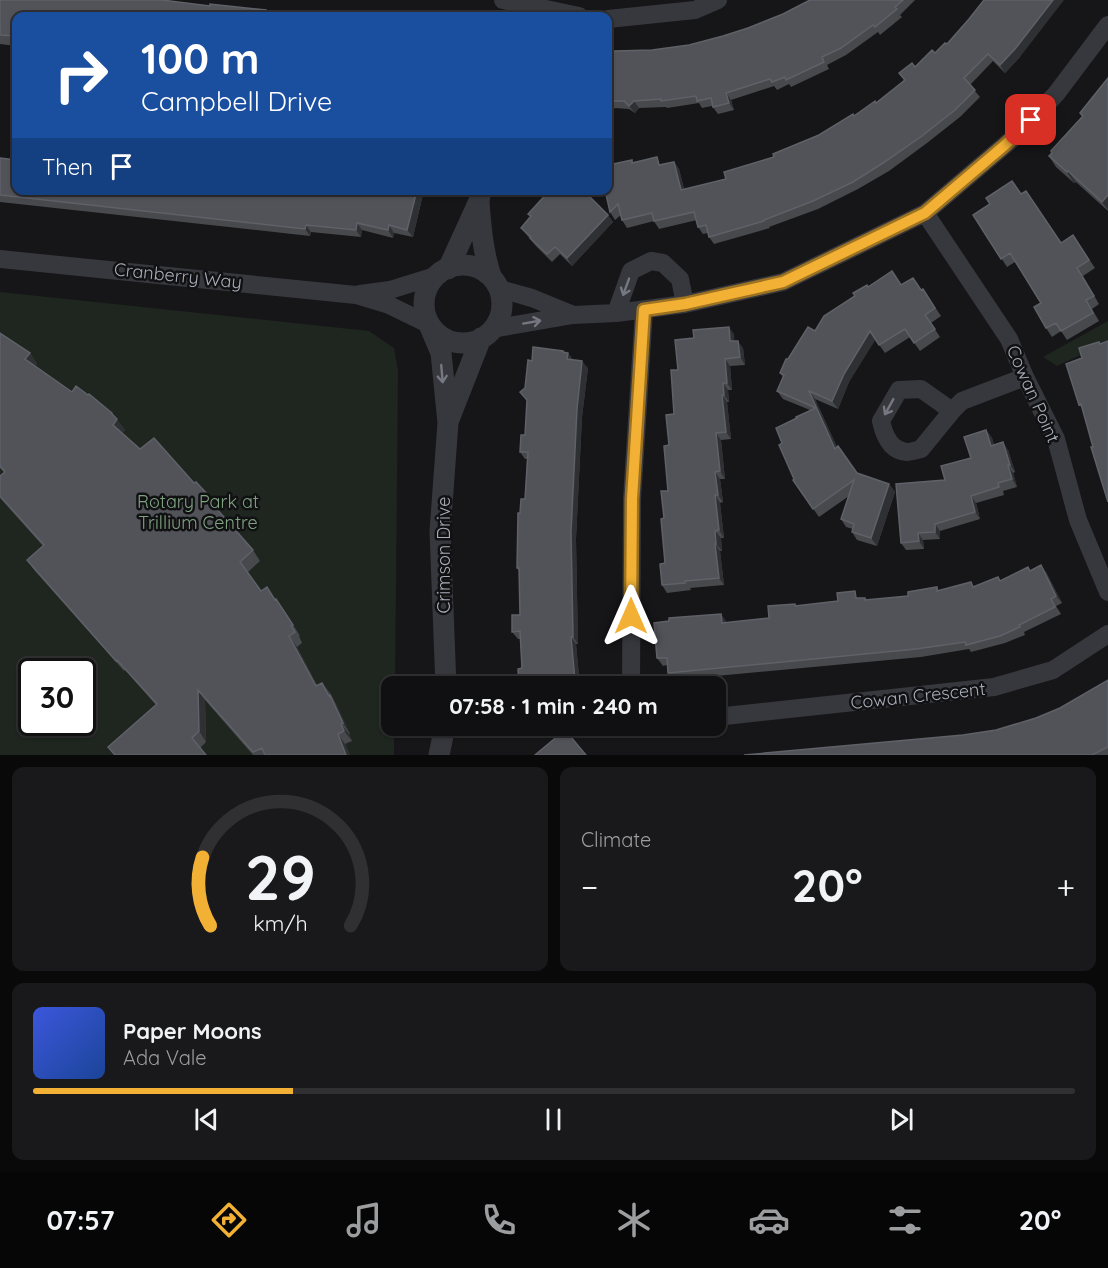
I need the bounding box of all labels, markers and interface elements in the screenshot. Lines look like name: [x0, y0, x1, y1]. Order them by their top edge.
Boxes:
text: 100 m: [141, 32, 259, 85]
icon: right: [42, 36, 120, 114]
text: Campbell Drive: [141, 84, 332, 118]
pin: [1005, 94, 1056, 145]
icon: arrive: [1014, 103, 1047, 136]
icon: arrive: [105, 150, 138, 183]
text: Then: [42, 153, 93, 181]
street label: Cranberry Way: [113, 257, 243, 294]
one-way arrow: [619, 277, 630, 296]
one-way arrow: [522, 316, 542, 327]
street label: Cowan Point: [1002, 342, 1065, 446]
one-way arrow: [437, 364, 448, 384]
one-way arrow: [883, 398, 895, 415]
park label: Rotary Park at Trillium Centre: [137, 490, 259, 534]
street label: Crimson Drive: [432, 497, 455, 613]
position arrow: [599, 584, 663, 648]
speed limit sign: 30: [18, 658, 96, 736]
street label: Cowan Crescent: [849, 677, 986, 714]
text: 07:58 · 1 min · 240 m: [449, 692, 658, 720]
text: Climate: [581, 827, 651, 852]
text: 29: [245, 838, 315, 916]
text: 20°: [792, 857, 863, 913]
text: −: [581, 866, 598, 907]
text: +: [1056, 866, 1075, 907]
text: km/h: [253, 910, 307, 936]
text: Paper Moons: [123, 1017, 262, 1045]
text: Ada Vale: [123, 1045, 207, 1070]
icon: previous: [190, 1103, 223, 1136]
icon: pause: [537, 1103, 570, 1136]
icon: next: [885, 1103, 918, 1136]
icon: directions: [208, 1199, 250, 1241]
icon: music: [343, 1199, 385, 1241]
icon: phone: [478, 1199, 520, 1241]
icon: climate: [613, 1199, 655, 1241]
icon: car: [748, 1199, 790, 1241]
icon: filters: [884, 1199, 926, 1241]
text: 07:57: [47, 1203, 115, 1237]
text: 20°: [1019, 1203, 1061, 1237]

